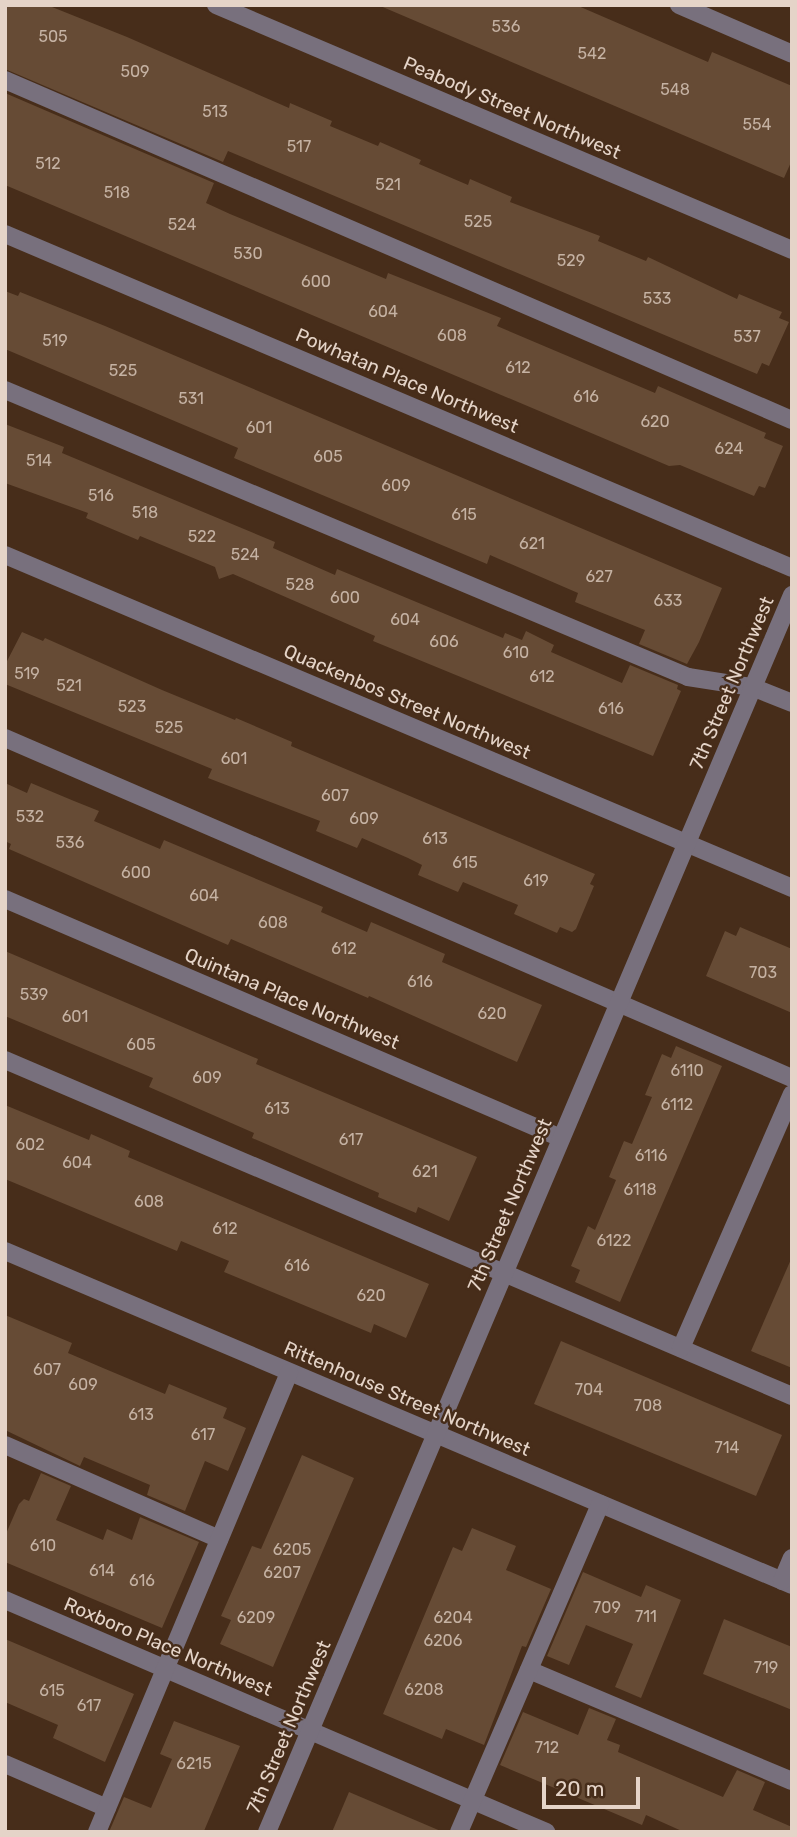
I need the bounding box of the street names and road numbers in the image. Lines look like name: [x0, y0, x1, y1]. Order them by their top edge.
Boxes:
street label: Peabody Street Northwest: [400, 52, 624, 164]
street label: Powhatan Place Northwest: [292, 324, 522, 438]
street label: 7th Street Northwest: [685, 593, 779, 773]
street label: Quackenbos Street Northwest: [280, 640, 534, 764]
street label: Quintana Place Northwest: [181, 943, 403, 1055]
street label: 7th Street Northwest: [463, 1115, 557, 1295]
street label: Rittenhouse Street Northwest: [280, 1337, 534, 1461]
street label: Roxboro Place Northwest: [60, 1593, 276, 1701]
street label: 7th Street Northwest: [242, 1637, 336, 1817]

